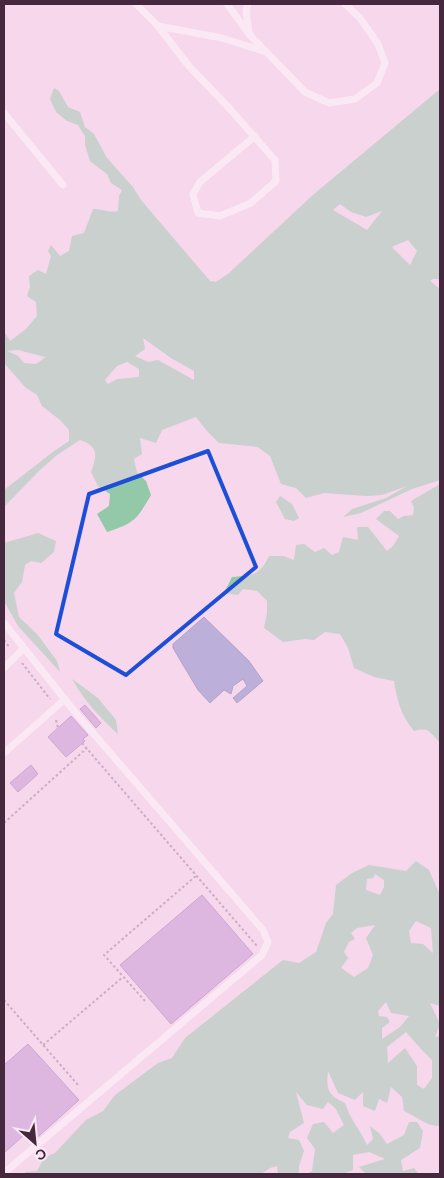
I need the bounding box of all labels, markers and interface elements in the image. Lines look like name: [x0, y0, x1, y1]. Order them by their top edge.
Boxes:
north arrow: [10, 1118, 60, 1168]
text: С: [33, 1145, 49, 1164]

